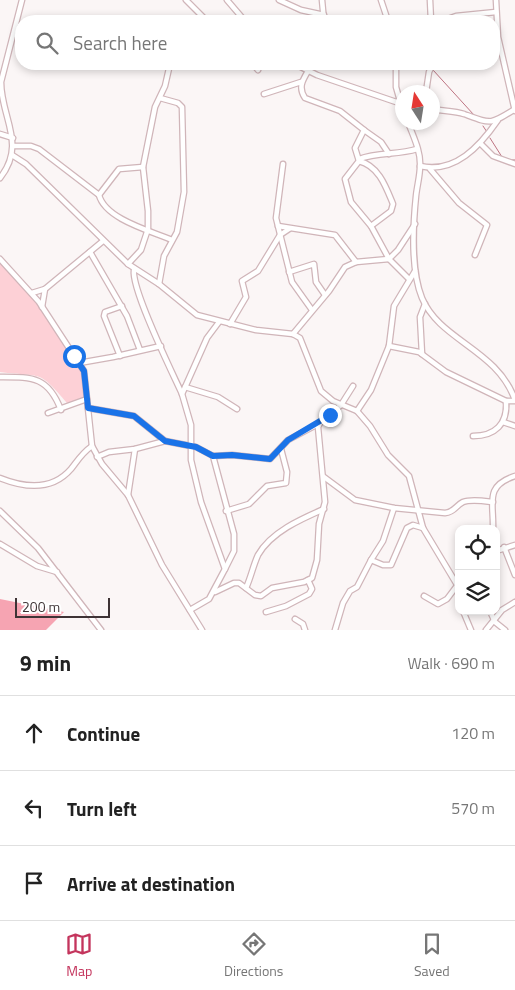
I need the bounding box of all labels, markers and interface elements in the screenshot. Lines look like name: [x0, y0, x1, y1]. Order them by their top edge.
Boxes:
search box: [15, 15, 500, 70]
text: Search here: [73, 28, 167, 57]
icon: search: [33, 29, 61, 57]
north arrow: [395, 85, 440, 130]
route start: [63, 345, 86, 368]
route end: [319, 404, 342, 427]
map controls: [455, 525, 500, 615]
button: locate: [455, 525, 500, 570]
button: layers: [455, 570, 500, 615]
scale bar: [15, 595, 110, 618]
text: 200 m: [22, 596, 60, 617]
text: 9 min: [20, 647, 71, 679]
text: Walk · 690 m: [407, 651, 495, 675]
icon: ahead: [20, 719, 48, 747]
text: Continue: [67, 719, 140, 748]
text: 120 m: [451, 721, 495, 745]
icon: left: [20, 794, 48, 822]
text: Turn left: [67, 794, 137, 823]
text: 570 m: [451, 796, 495, 820]
icon: arrive: [20, 869, 48, 897]
text: Arrive at destination: [67, 869, 235, 898]
tab: Map: [65, 930, 93, 981]
tab: Directions: [224, 930, 283, 981]
tab: Saved: [414, 930, 450, 981]

